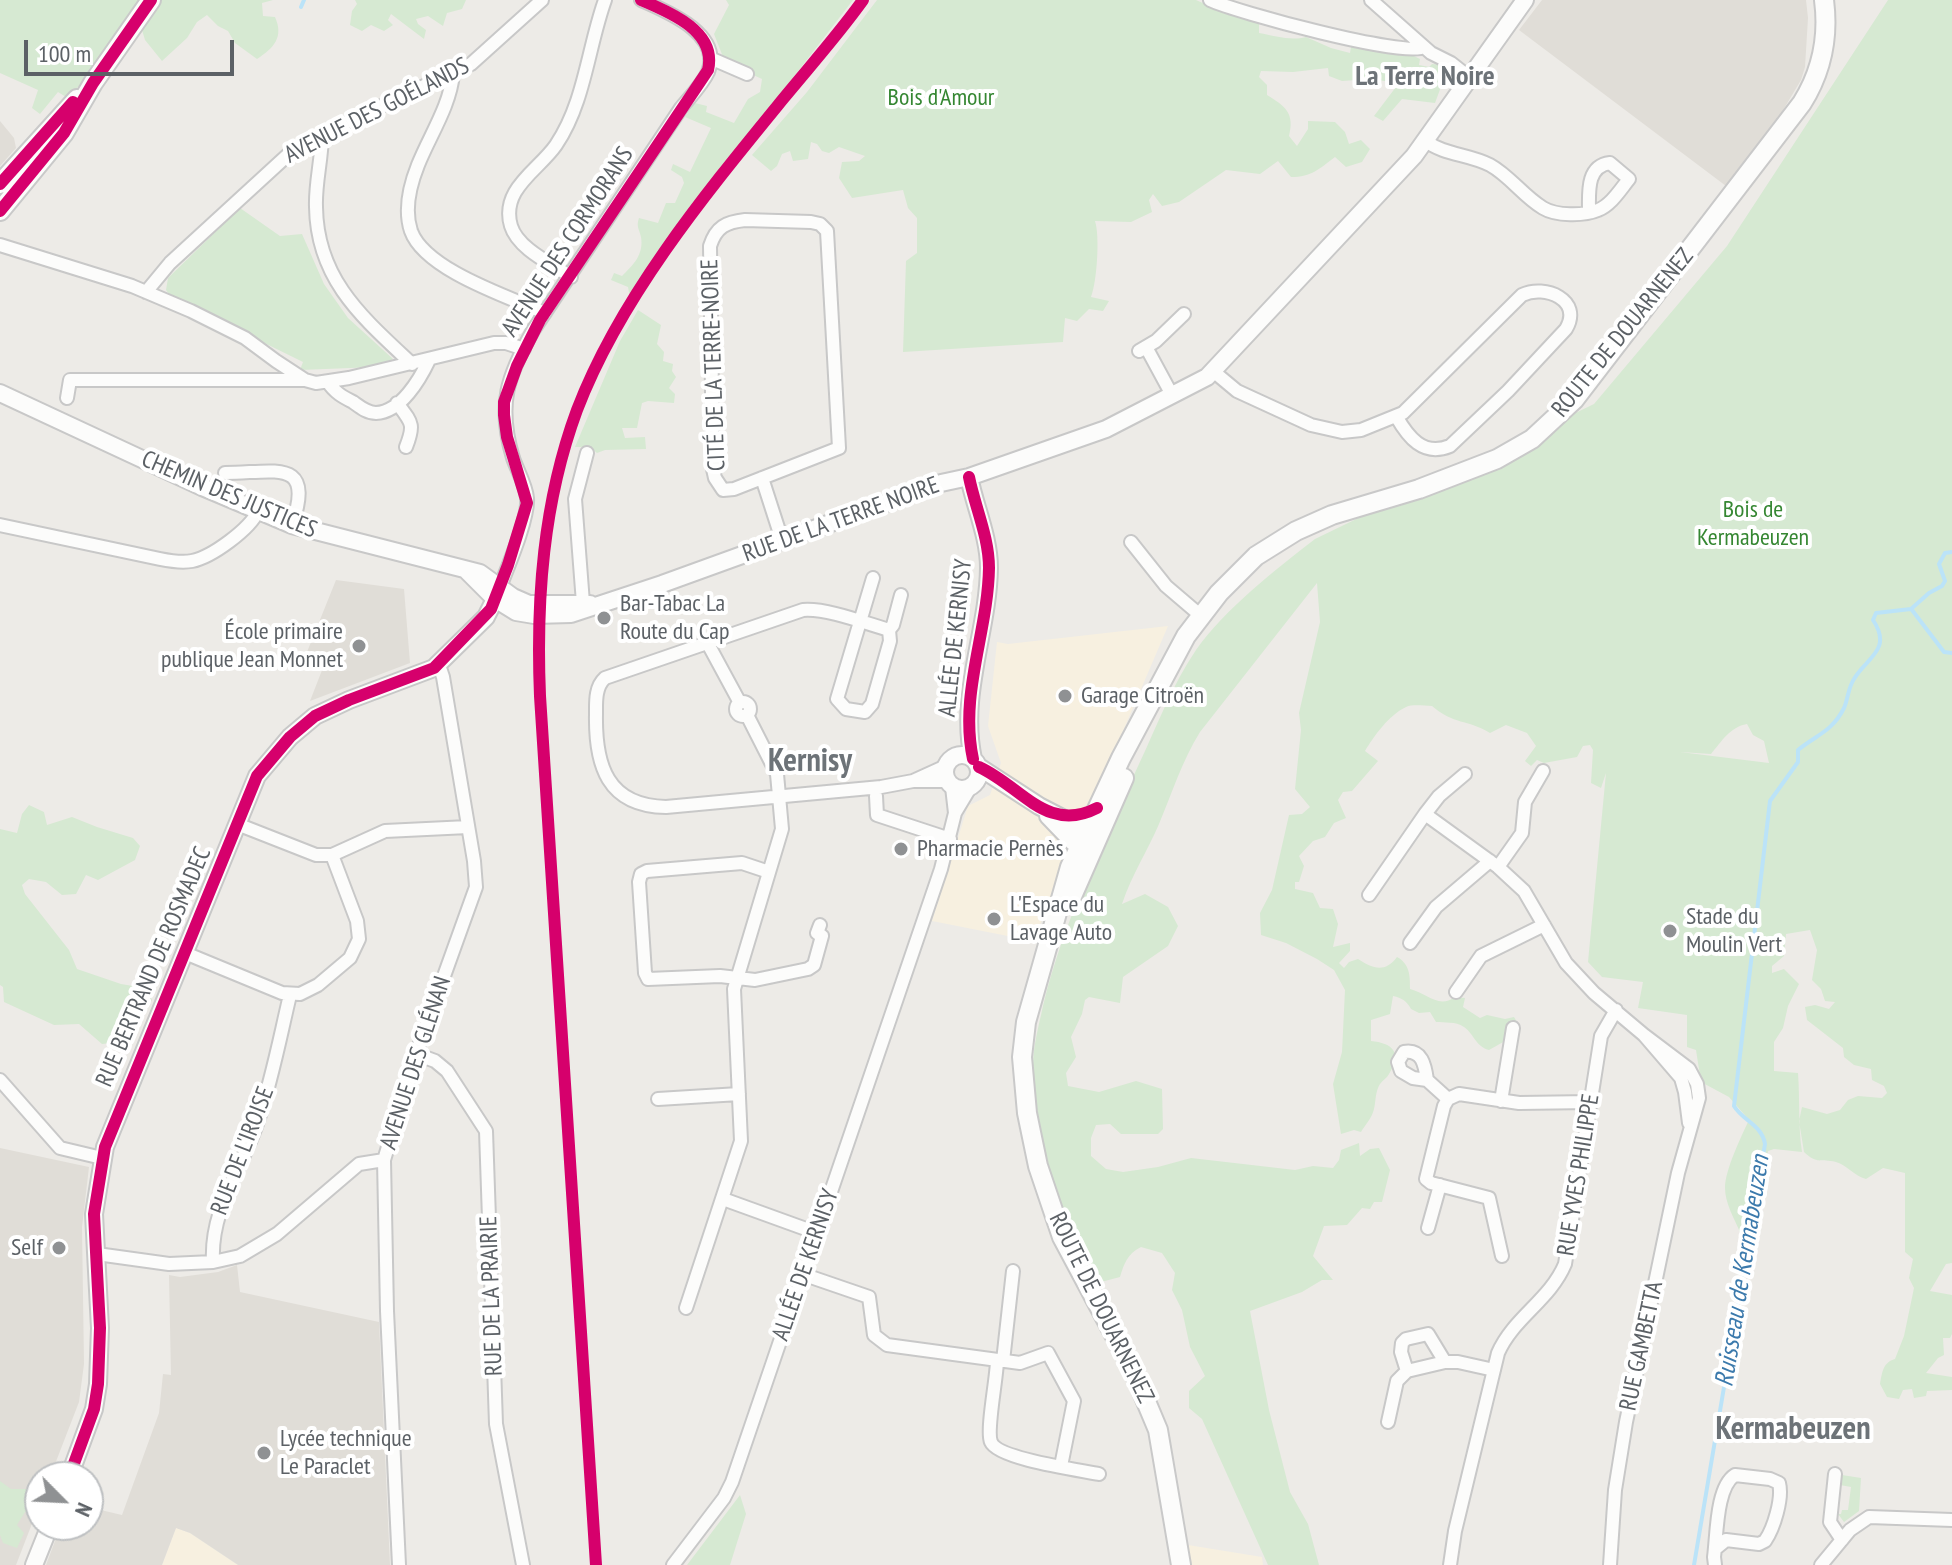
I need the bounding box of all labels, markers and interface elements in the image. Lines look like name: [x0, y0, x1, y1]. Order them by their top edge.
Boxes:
scale bar: [28, 24, 238, 74]
text: 100 m: [38, 38, 91, 69]
street label: AVENUE DES GOÉLANDS: [280, 52, 474, 170]
district label: La Terre Noire: [1355, 60, 1495, 94]
park label: Bois d'Amour: [888, 84, 994, 112]
street label: AVENUE DES CORMORANS: [496, 142, 640, 342]
street label: ROUTE DE DOUARNENEZ: [1546, 243, 1700, 423]
street label: CITÉ DE LA TERRE-NOIRE: [696, 259, 732, 471]
street label: CHEMIN DES JUSTICES: [137, 445, 321, 545]
street label: RUE DE LA TERRE NOIRE: [739, 471, 943, 569]
park label: Bois de Kermabeuzen: [1697, 496, 1809, 552]
street label: ALLÉE DE KERNISY: [933, 558, 979, 718]
place label: Bar-Tabac La Route du Cap: [620, 590, 729, 646]
marker: Bar-Tabac La Route du Cap: [595, 609, 613, 627]
place label: École primaire publique Jean Monnet: [161, 618, 343, 674]
marker: École primaire publique Jean Monnet: [350, 637, 368, 655]
place label: Garage Citroën: [1081, 682, 1204, 710]
marker: Garage Citroën: [1056, 687, 1074, 705]
district label: Kernisy: [768, 743, 852, 781]
place label: Pharmacie Pernès: [917, 835, 1064, 863]
marker: Pharmacie Pernès: [892, 840, 910, 858]
street label: RUE BERTRAND DE ROSMADEC: [90, 843, 218, 1091]
place label: L'Espace du Lavage Auto: [1010, 891, 1112, 947]
place label: Stade du Moulin Vert: [1686, 903, 1782, 959]
marker: L'Espace du Lavage Auto: [985, 910, 1003, 928]
marker: Stade du Moulin Vert: [1661, 922, 1679, 940]
street label: AVENUE DES GLÉNAN: [374, 973, 458, 1153]
street label: RUE DE L'IROISE: [205, 1083, 281, 1219]
street label: RUE YVES PHILIPPE: [1552, 1092, 1606, 1258]
water label: Ruisseau de Kermabeuzen: [1709, 1153, 1777, 1389]
street label: ALLÉE DE KERNISY: [767, 1185, 845, 1345]
street label: ROUTE DE DOUARNENEZ: [1042, 1208, 1160, 1408]
street label: RUE DE LA PRAIRIE: [475, 1216, 509, 1376]
place label: Self: [11, 1234, 43, 1262]
marker: Self: [50, 1239, 68, 1257]
street label: RUE GAMBETTA: [1614, 1279, 1670, 1413]
district label: Kermabeuzen: [1715, 1411, 1871, 1449]
place label: Lycée technique Le Paraclet: [280, 1425, 412, 1481]
marker: Lycée technique Le Paraclet: [255, 1444, 273, 1462]
north arrow: [24, 1461, 104, 1541]
text: N: [69, 1499, 99, 1521]

